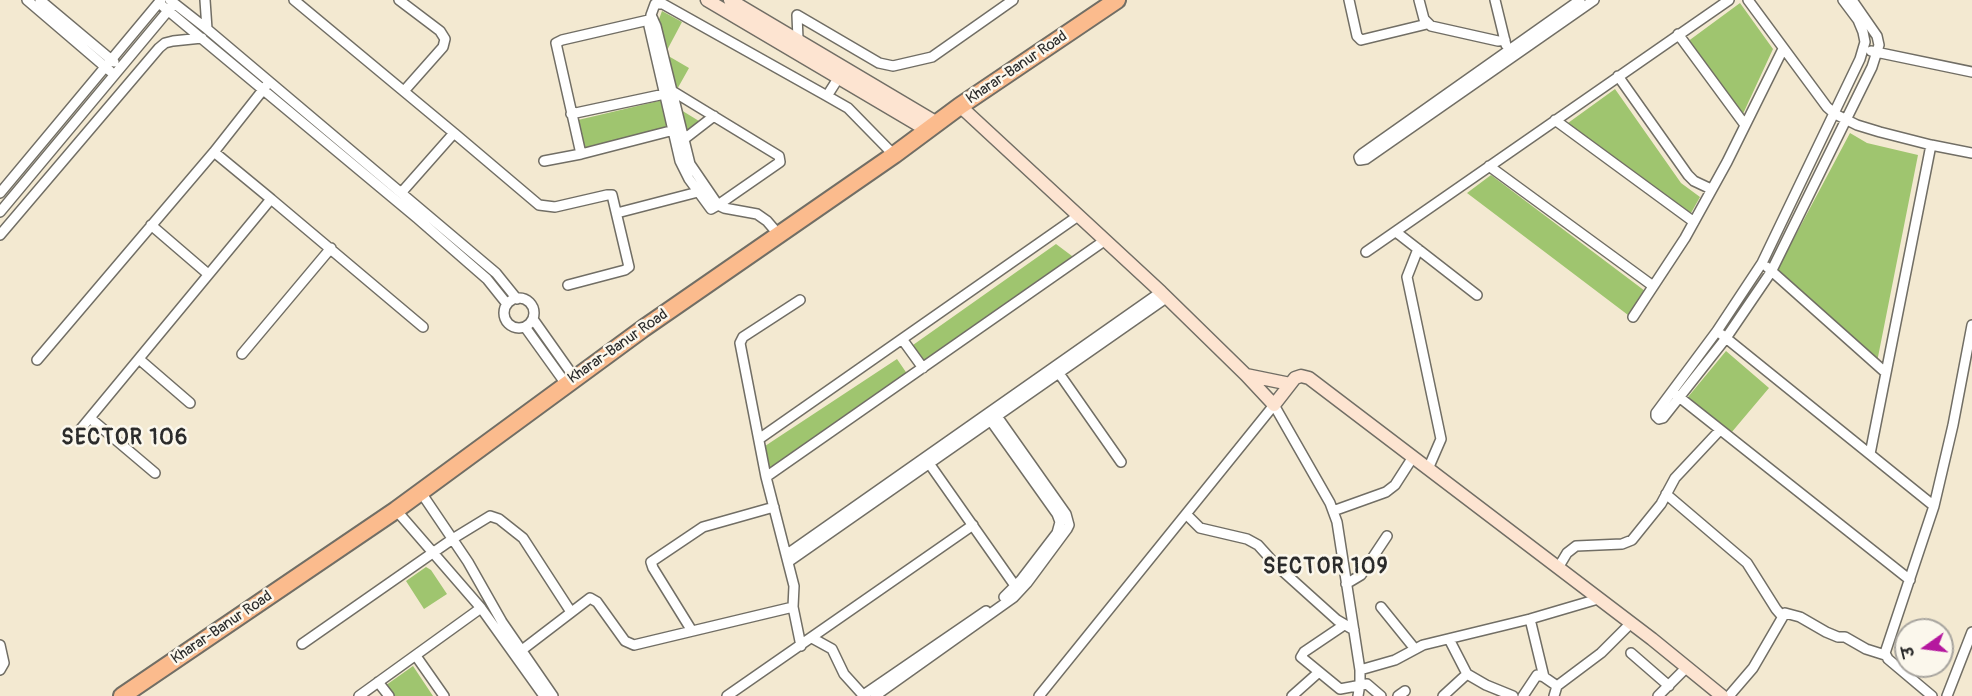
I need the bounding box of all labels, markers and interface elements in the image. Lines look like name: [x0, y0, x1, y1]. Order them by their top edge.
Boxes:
street label: Kharar-Banur Road: [963, 28, 1071, 108]
street label: Kharar-Banur Road: [565, 306, 671, 388]
district label: SECTOR 106: [61, 426, 189, 452]
district label: SECTOR 109: [1263, 555, 1389, 581]
street label: Kharar-Banur Road: [168, 588, 276, 668]
north arrow: [1894, 618, 1954, 678]
text: उ: [1897, 644, 1919, 659]

